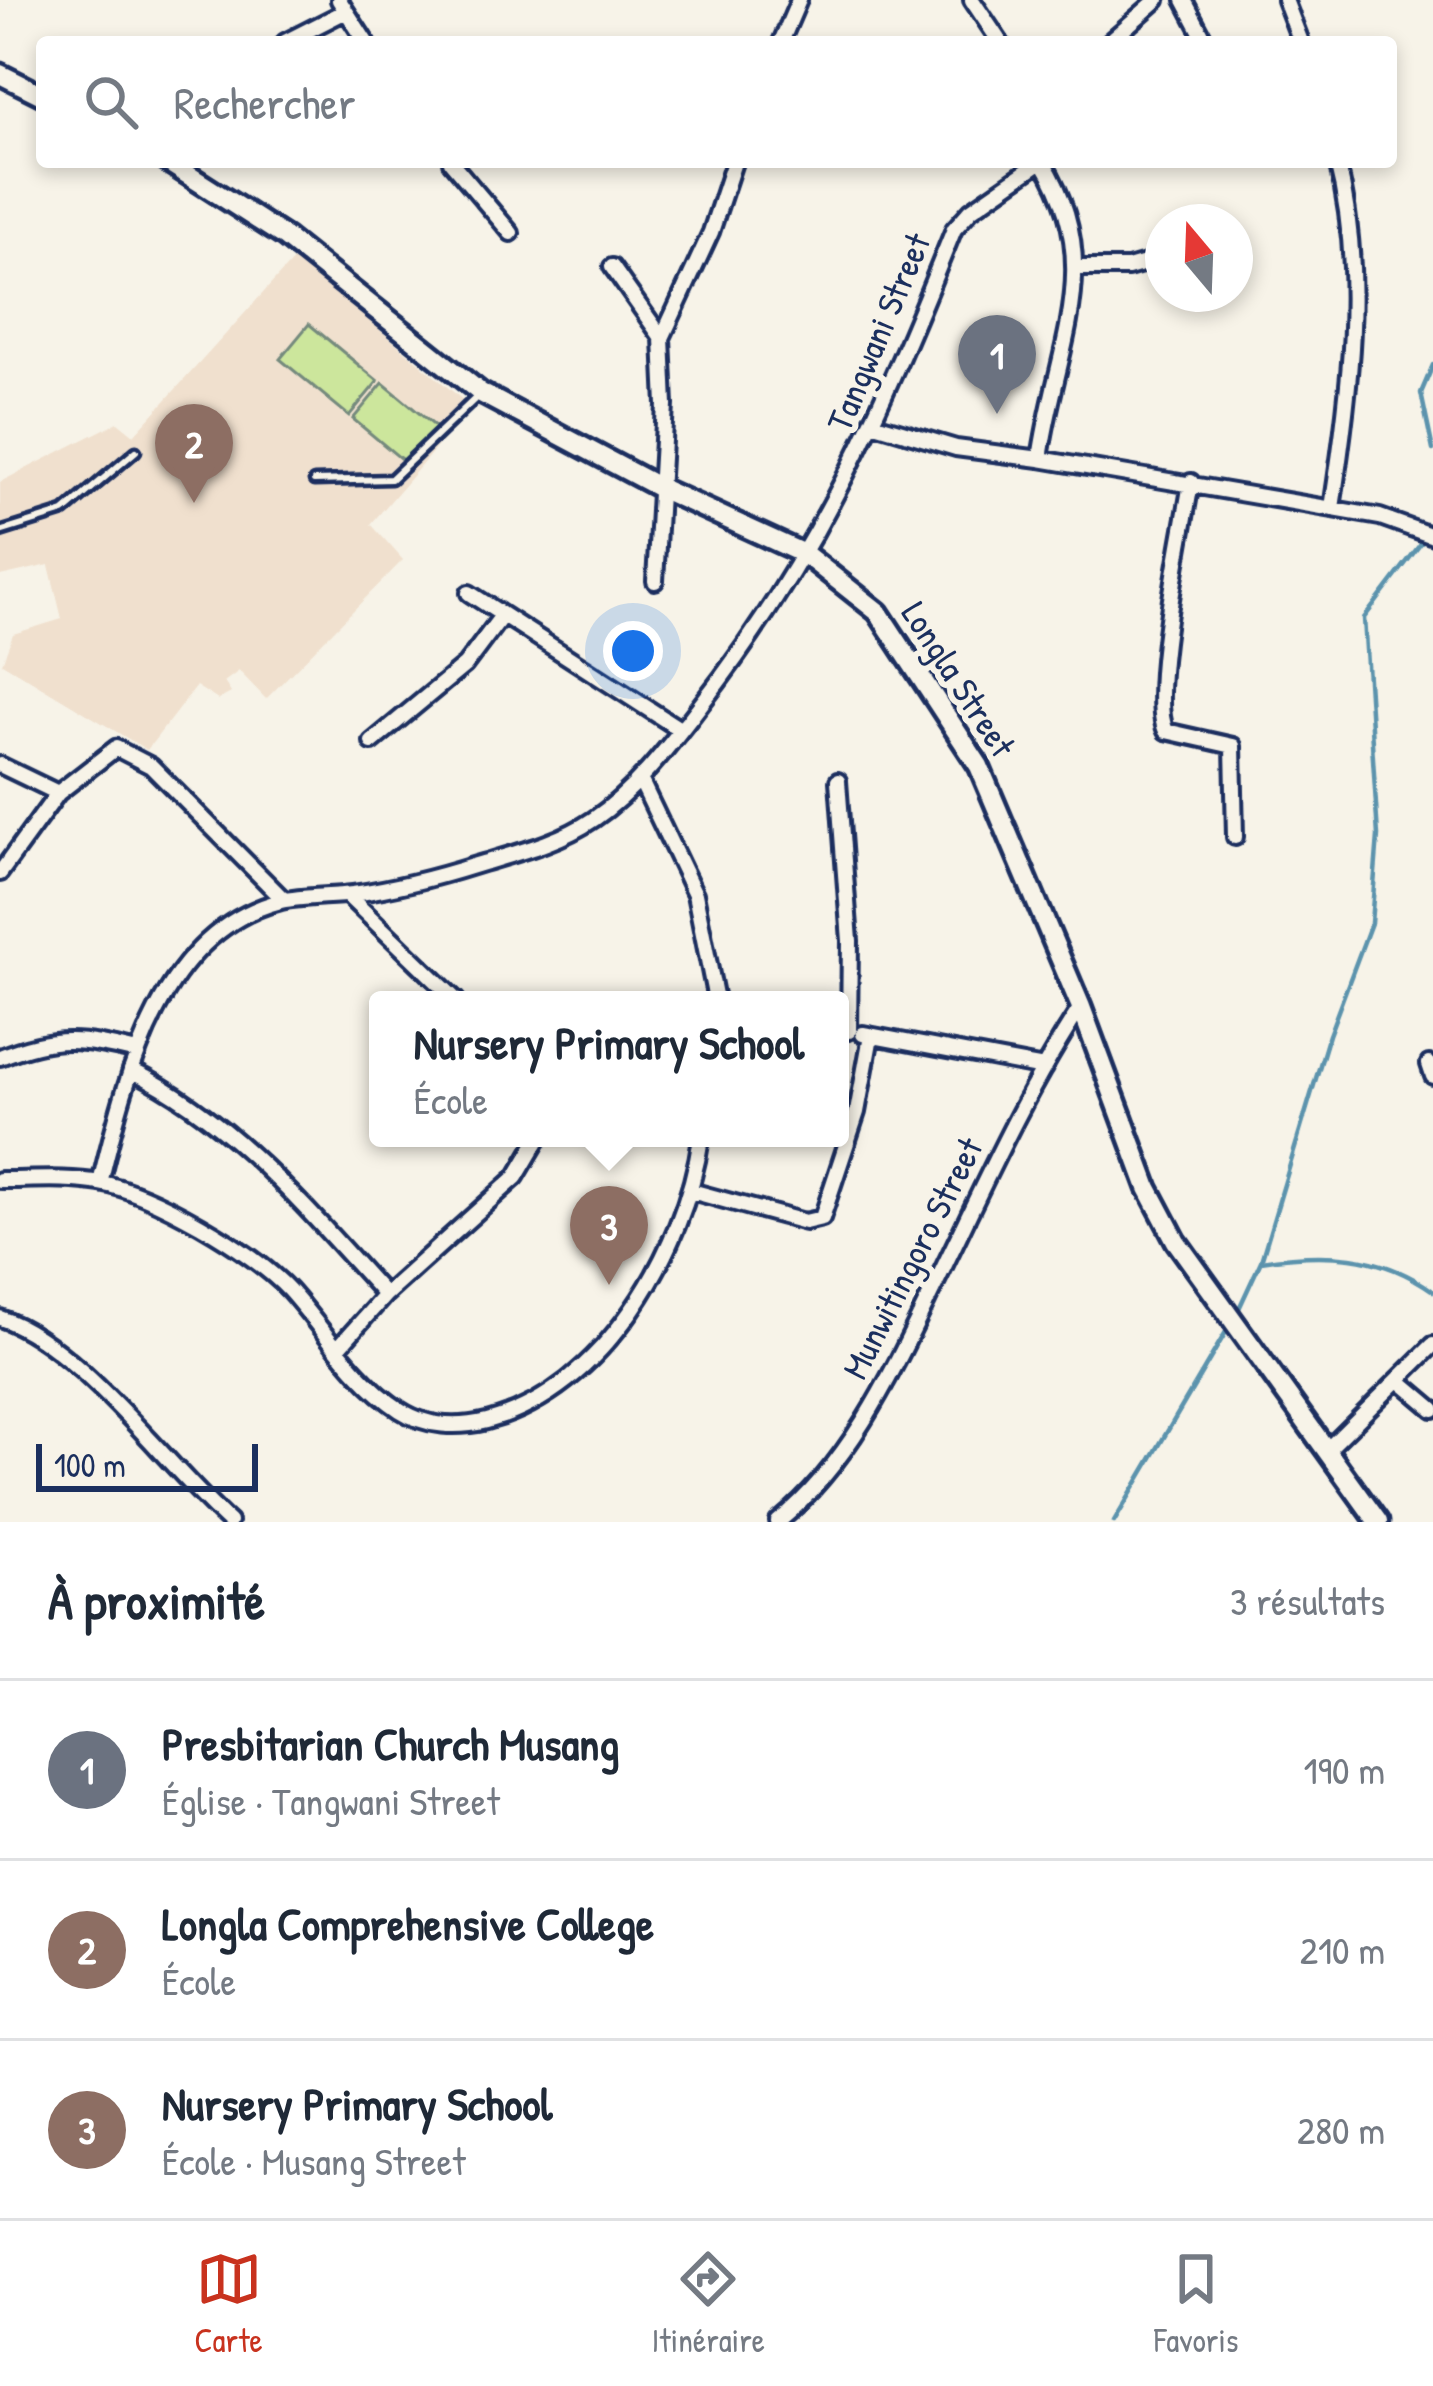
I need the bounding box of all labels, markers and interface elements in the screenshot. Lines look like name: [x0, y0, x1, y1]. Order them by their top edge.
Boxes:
search box: [36, 36, 1397, 168]
icon: search: [78, 69, 144, 135]
text: Rechercher: [174, 72, 356, 133]
north arrow: [1145, 204, 1253, 312]
street label: Tangwani Street: [814, 225, 941, 438]
pin: 1: [958, 315, 1036, 414]
pin: 2: [155, 404, 233, 503]
street label: Longla Street: [891, 592, 1028, 766]
your location: [603, 621, 663, 681]
popup: [369, 991, 849, 1147]
text: Nursery Primary School: [414, 1012, 804, 1073]
text: École: [414, 1073, 488, 1126]
street label: Munwitingoro Street: [830, 1128, 994, 1387]
pin: 3: [570, 1186, 648, 1285]
scale bar: [36, 1438, 258, 1491]
text: 100 m: [54, 1443, 126, 1487]
text: À proximité: [48, 1566, 265, 1635]
text: 3 résultats: [1230, 1574, 1385, 1627]
text: Presbitarian Church Musang: [162, 1713, 619, 1774]
text: 1: [80, 1743, 94, 1796]
text: 190 m: [1304, 1743, 1385, 1796]
text: Église · Tangwani Street: [162, 1774, 500, 1827]
text: Longla Comprehensive College: [162, 1893, 654, 1954]
text: 2: [78, 1923, 96, 1976]
text: 210 m: [1300, 1923, 1385, 1976]
text: École: [162, 1954, 236, 2007]
text: Nursery Primary School: [162, 2073, 552, 2134]
text: 3: [78, 2103, 96, 2156]
text: 280 m: [1297, 2103, 1385, 2156]
text: École · Musang Street: [162, 2134, 466, 2187]
tab: Carte: [194, 2246, 263, 2362]
tab: Itinéraire: [652, 2246, 765, 2362]
tab: Favoris: [1154, 2246, 1239, 2362]

